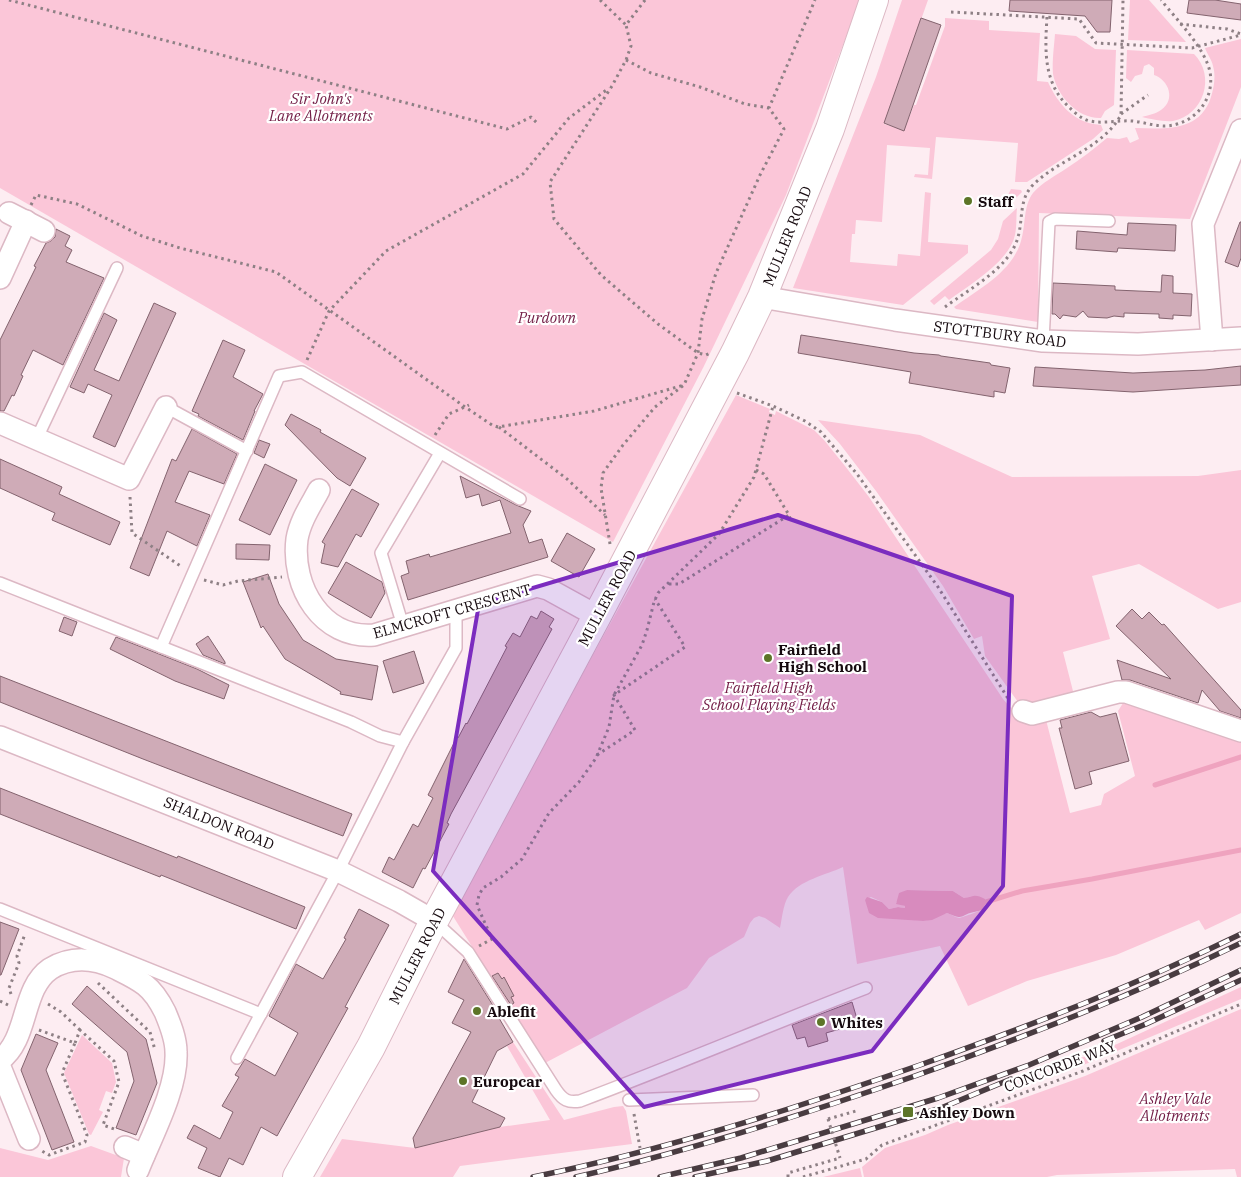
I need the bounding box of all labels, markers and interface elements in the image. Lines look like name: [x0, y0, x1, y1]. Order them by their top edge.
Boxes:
park label: Sir John's Lane Allotments: [268, 89, 373, 125]
street label: MULLER ROAD: [758, 183, 816, 289]
place label: Staff: [978, 192, 1014, 211]
marker: Staff: [962, 195, 974, 207]
park label: Purdown: [517, 308, 577, 327]
street label: STOTTBURY ROAD: [933, 316, 1067, 352]
street label: MULLER ROAD: [574, 547, 640, 649]
street label: ELMCROFT CRESCENT: [371, 579, 534, 643]
place label: Fairfield High School: [778, 640, 867, 676]
marker: Fairfield High School: [762, 652, 774, 664]
park label: Fairfield High School Playing Fields: [701, 678, 836, 714]
street label: SHALDON ROAD: [161, 792, 277, 854]
street label: MULLER ROAD: [384, 904, 450, 1008]
place label: Ablefit: [487, 1002, 536, 1021]
marker: Ablefit: [471, 1005, 483, 1017]
place label: Whites: [831, 1013, 883, 1032]
marker: Whites: [815, 1016, 827, 1028]
street label: CONCORDE WAY: [1001, 1036, 1119, 1096]
place label: Europcar: [473, 1072, 543, 1091]
marker: Europcar: [457, 1075, 469, 1087]
park label: Ashley Vale Allotments: [1138, 1089, 1211, 1125]
place label: Ashley Down: [919, 1103, 1015, 1122]
marker: Ashley Down: [901, 1105, 915, 1119]

